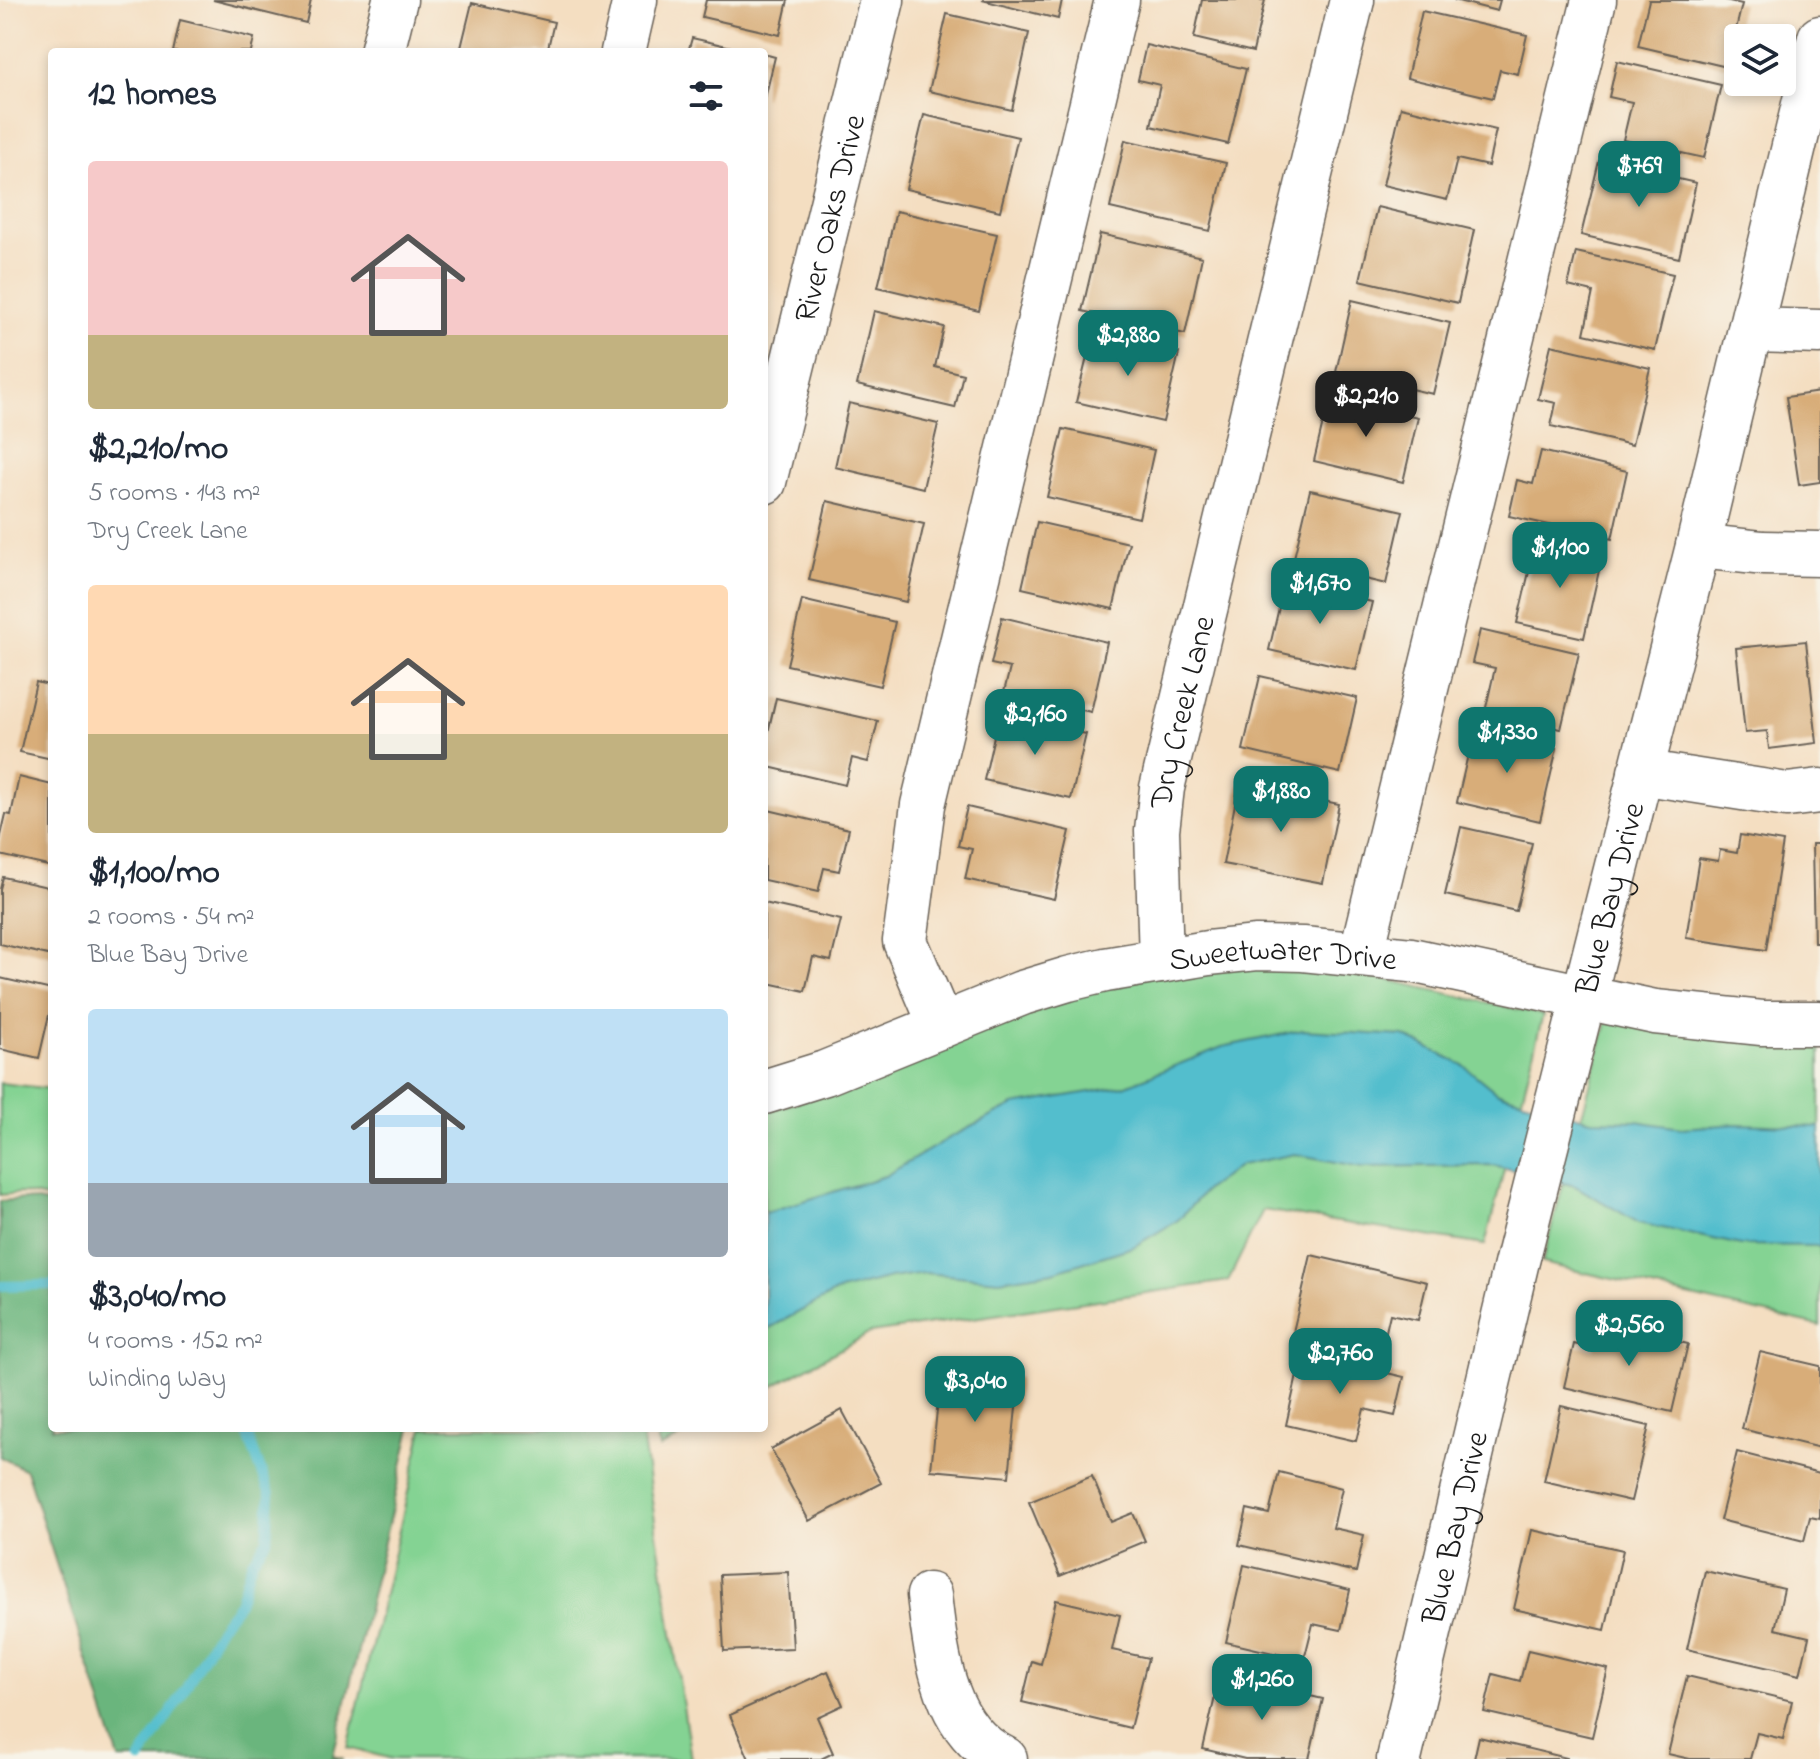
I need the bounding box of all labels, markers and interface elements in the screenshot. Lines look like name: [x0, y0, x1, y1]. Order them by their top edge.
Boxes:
map controls: [1724, 24, 1796, 96]
button: layers: [1724, 24, 1796, 96]
text: 12 homes: [88, 71, 217, 121]
icon: filters: [684, 74, 728, 118]
street label: River Oaks Drive: [784, 109, 880, 327]
pin: $769: [1592, 141, 1686, 209]
text: $769: [1616, 148, 1662, 186]
icon: home: [336, 213, 480, 357]
pin: $2,880: [1063, 310, 1193, 378]
text: $2,880: [1096, 317, 1160, 355]
pin: $2,210: [1301, 371, 1431, 439]
text: $2,210: [1333, 378, 1399, 416]
text: $2,210/mo: [88, 425, 228, 475]
text: 5 rooms · 143 m²: [88, 475, 261, 513]
text: Dry Creek Lane: [88, 513, 248, 551]
pin: $1,100: [1495, 522, 1625, 590]
text: $1,100: [1530, 529, 1590, 567]
pin: $1,670: [1255, 558, 1385, 626]
text: $1,670: [1289, 565, 1351, 603]
street label: Dry Creek Lane: [1140, 611, 1230, 812]
icon: home: [336, 637, 480, 781]
pin: $2,160: [970, 689, 1100, 757]
text: $2,160: [1003, 696, 1067, 734]
pin: $1,330: [1442, 707, 1572, 775]
text: $1,330: [1476, 714, 1538, 752]
pin: $1,880: [1216, 766, 1346, 834]
text: $1,880: [1251, 773, 1311, 811]
street label: Blue Bay Drive: [1565, 797, 1659, 1001]
text: $1,100/mo: [88, 849, 220, 899]
text: 2 rooms · 54 m²: [88, 899, 254, 937]
street label: Sweetwater Drive: [1166, 928, 1399, 986]
text: Blue Bay Drive: [88, 937, 248, 975]
icon: home: [336, 1061, 480, 1205]
text: $3,040/mo: [88, 1273, 226, 1323]
pin: $2,560: [1564, 1300, 1694, 1368]
text: $2,560: [1594, 1307, 1664, 1345]
text: 4 rooms · 152 m²: [88, 1323, 263, 1361]
pin: $2,760: [1275, 1328, 1405, 1396]
text: $2,760: [1307, 1335, 1373, 1373]
pin: $3,040: [910, 1356, 1040, 1424]
text: Winding Way: [88, 1361, 226, 1399]
text: $3,040: [943, 1363, 1007, 1401]
street label: Blue Bay Drive: [1411, 1426, 1503, 1630]
pin: $1,260: [1197, 1654, 1327, 1722]
text: $1,260: [1230, 1661, 1294, 1699]

